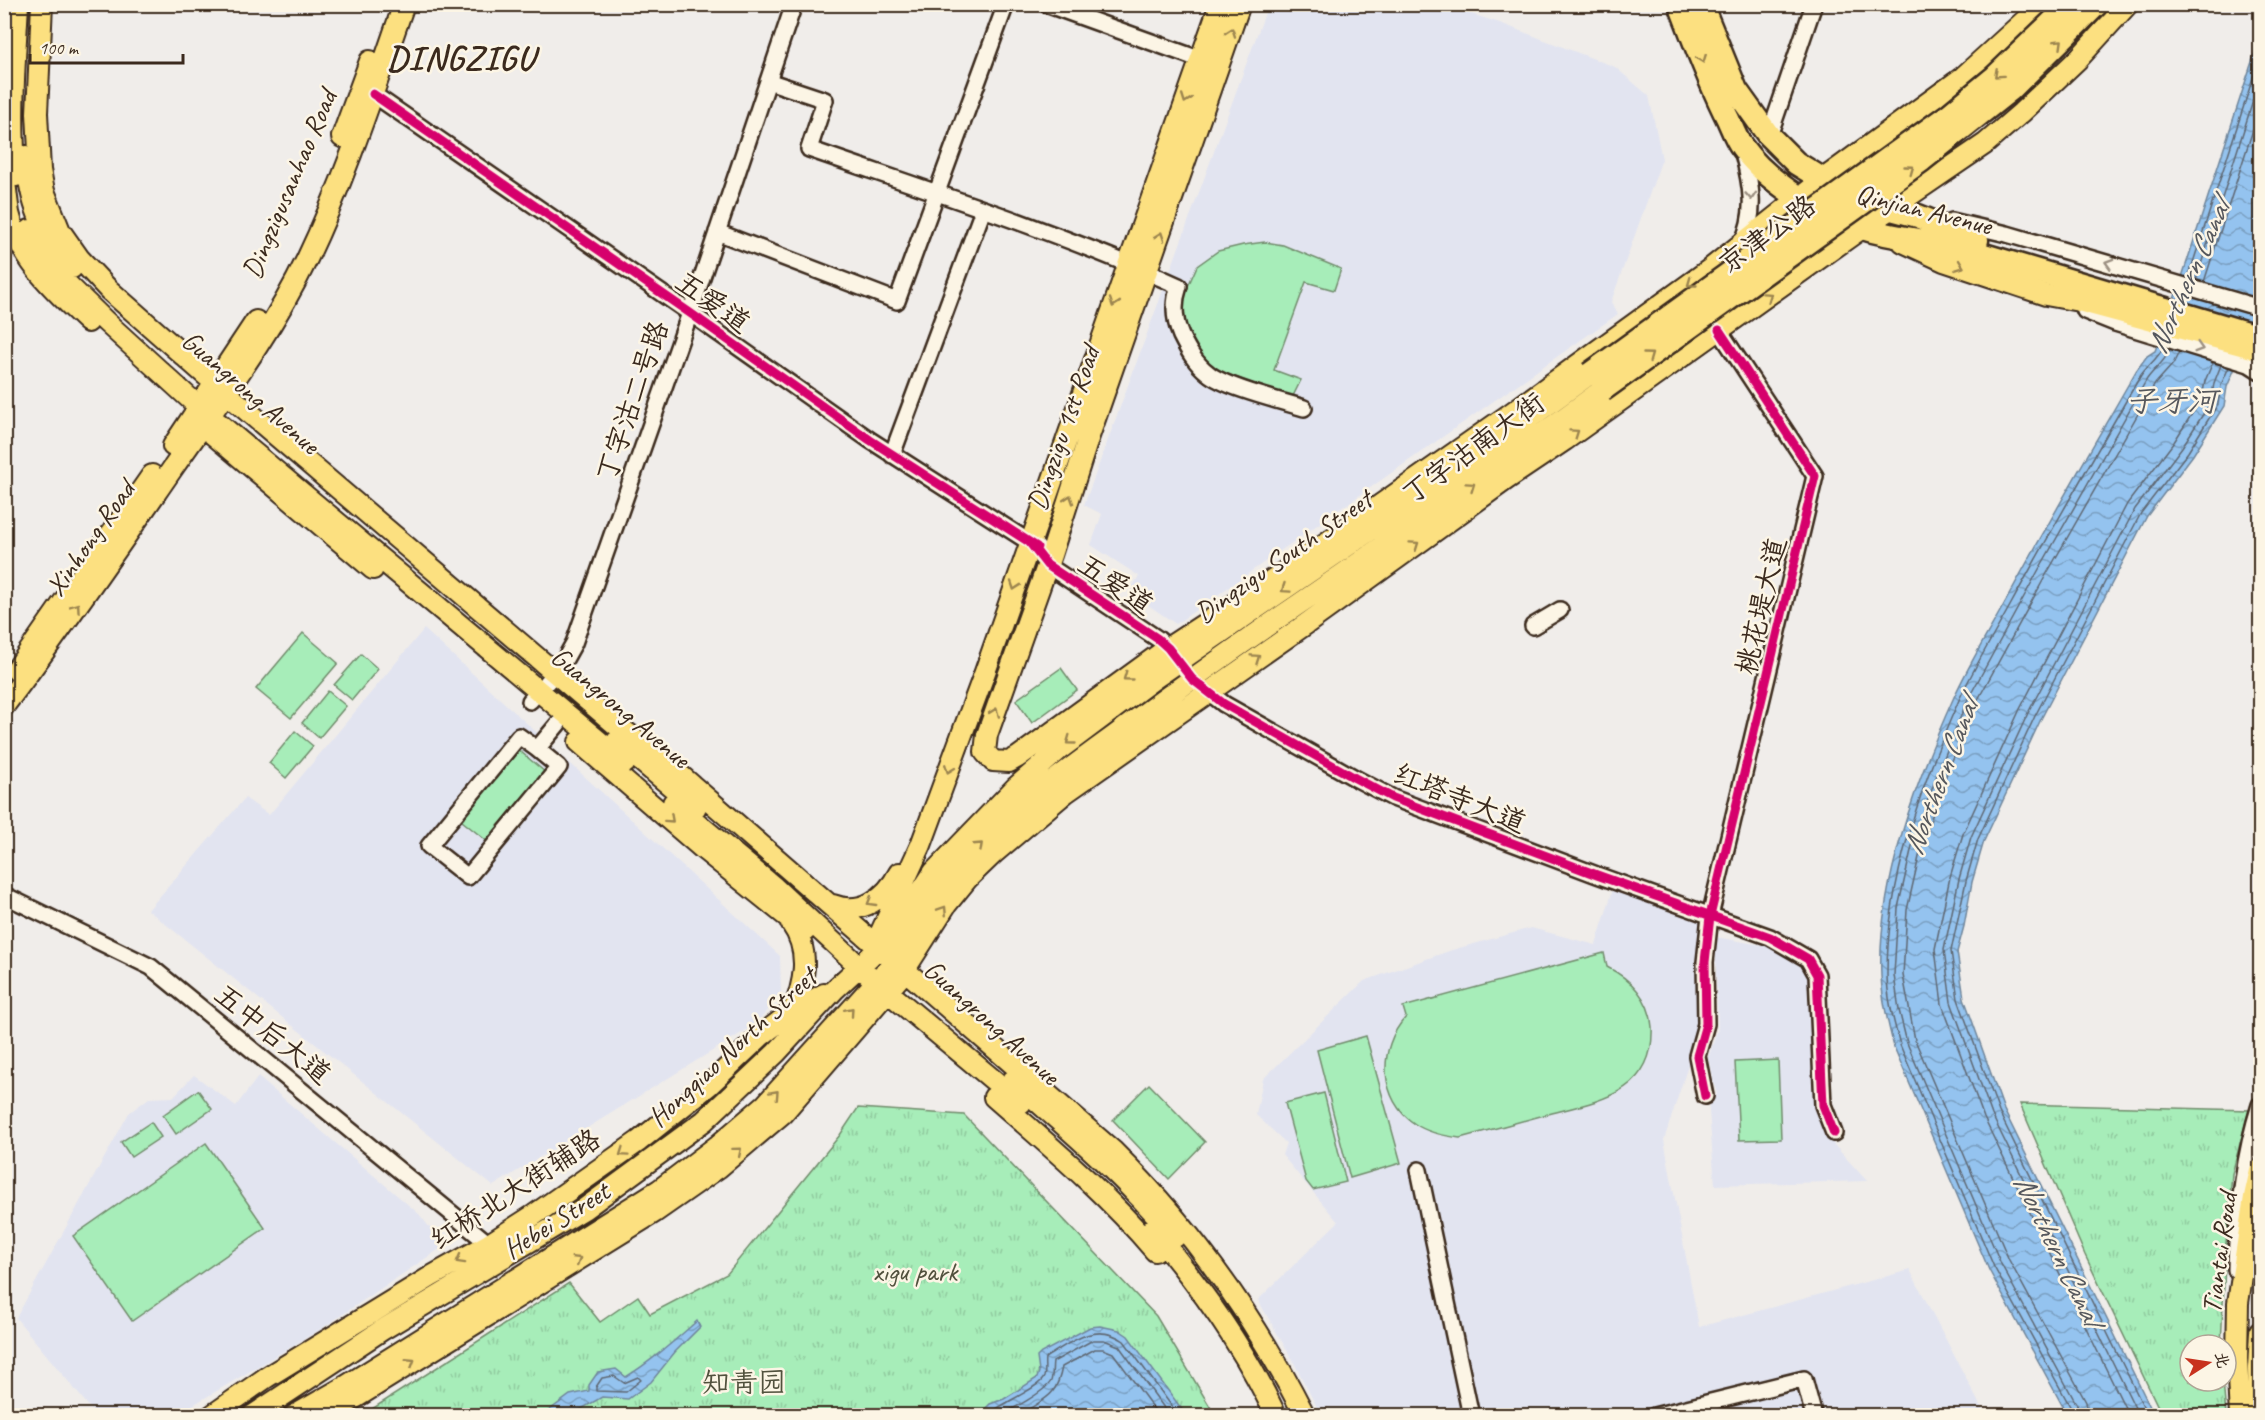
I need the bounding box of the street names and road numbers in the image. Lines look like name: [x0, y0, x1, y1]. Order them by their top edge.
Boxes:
street label: Dingzigusanhao Road: [234, 81, 346, 283]
street label: Qinjian Avenue: [1853, 175, 1997, 243]
street label: 京津公路: [1711, 187, 1823, 281]
street label: 五爱道: [669, 264, 757, 340]
street label: 丁字沽二号路: [588, 316, 676, 486]
street label: Guangrong Avenue: [175, 323, 329, 463]
street label: Dingzigu 1st Road: [1019, 338, 1109, 514]
street label: 丁字沽南大街: [1395, 384, 1551, 512]
street label: Xinhong Road: [38, 470, 145, 602]
street label: Dingzigu South Street: [1188, 480, 1381, 630]
street label: 桃花堤大道: [1728, 534, 1794, 678]
street label: 五爱道: [1071, 546, 1161, 622]
street label: Guangrong Avenue: [544, 638, 699, 777]
street label: 红塔寺大道: [1389, 756, 1531, 840]
street label: Guangrong Avenue: [917, 952, 1069, 1094]
street label: Hongqiao North Street: [640, 957, 826, 1134]
street label: 五中后大道: [208, 976, 338, 1092]
street label: 红桥北大街辅路: [423, 1121, 607, 1257]
street label: Hebei Street: [496, 1172, 618, 1266]
street label: Tiantai Road: [2193, 1186, 2245, 1316]

